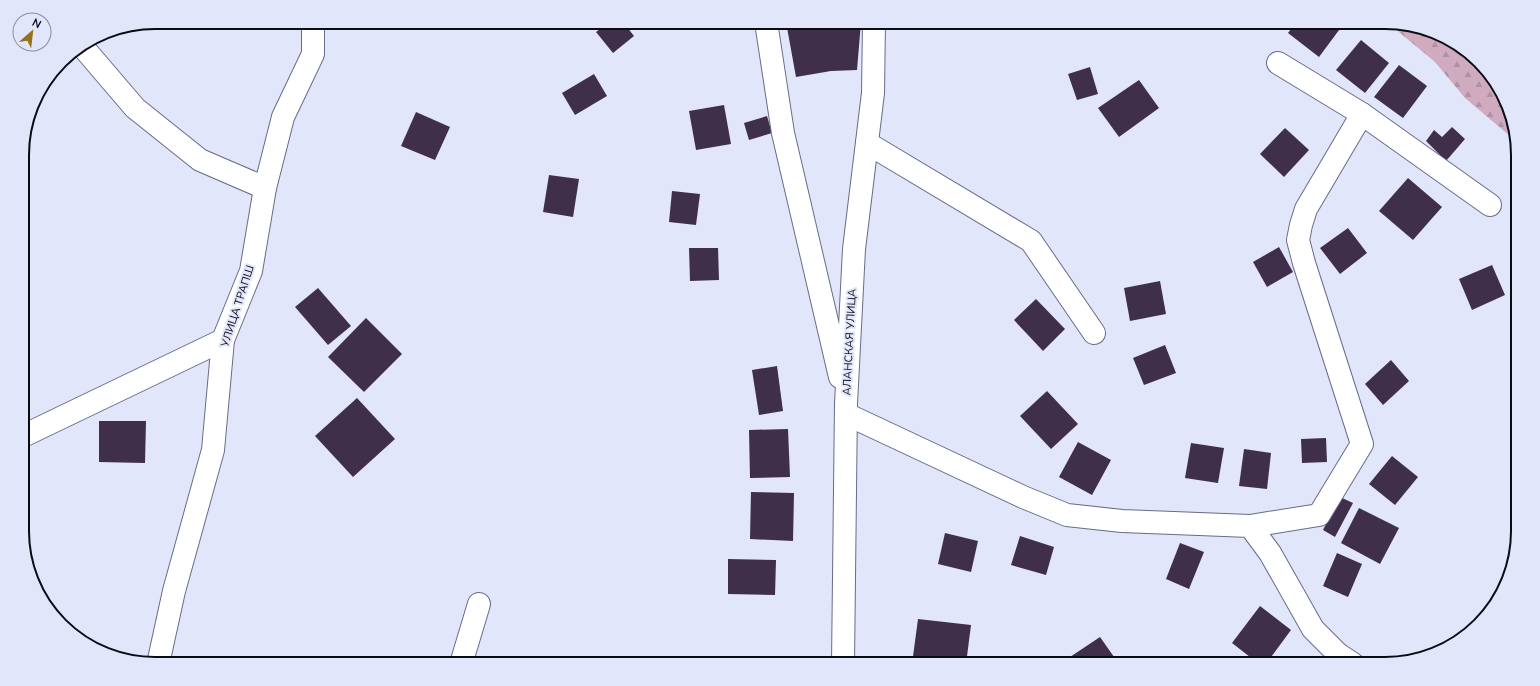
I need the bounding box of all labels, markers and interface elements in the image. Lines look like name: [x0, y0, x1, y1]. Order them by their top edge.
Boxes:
north arrow: [12, 12, 52, 52]
text: N: [30, 15, 44, 31]
street label: УЛИЦА ТРАПШ: [217, 263, 257, 350]
street label: АЛАНСКАЯ УЛИЦА: [839, 288, 859, 396]

